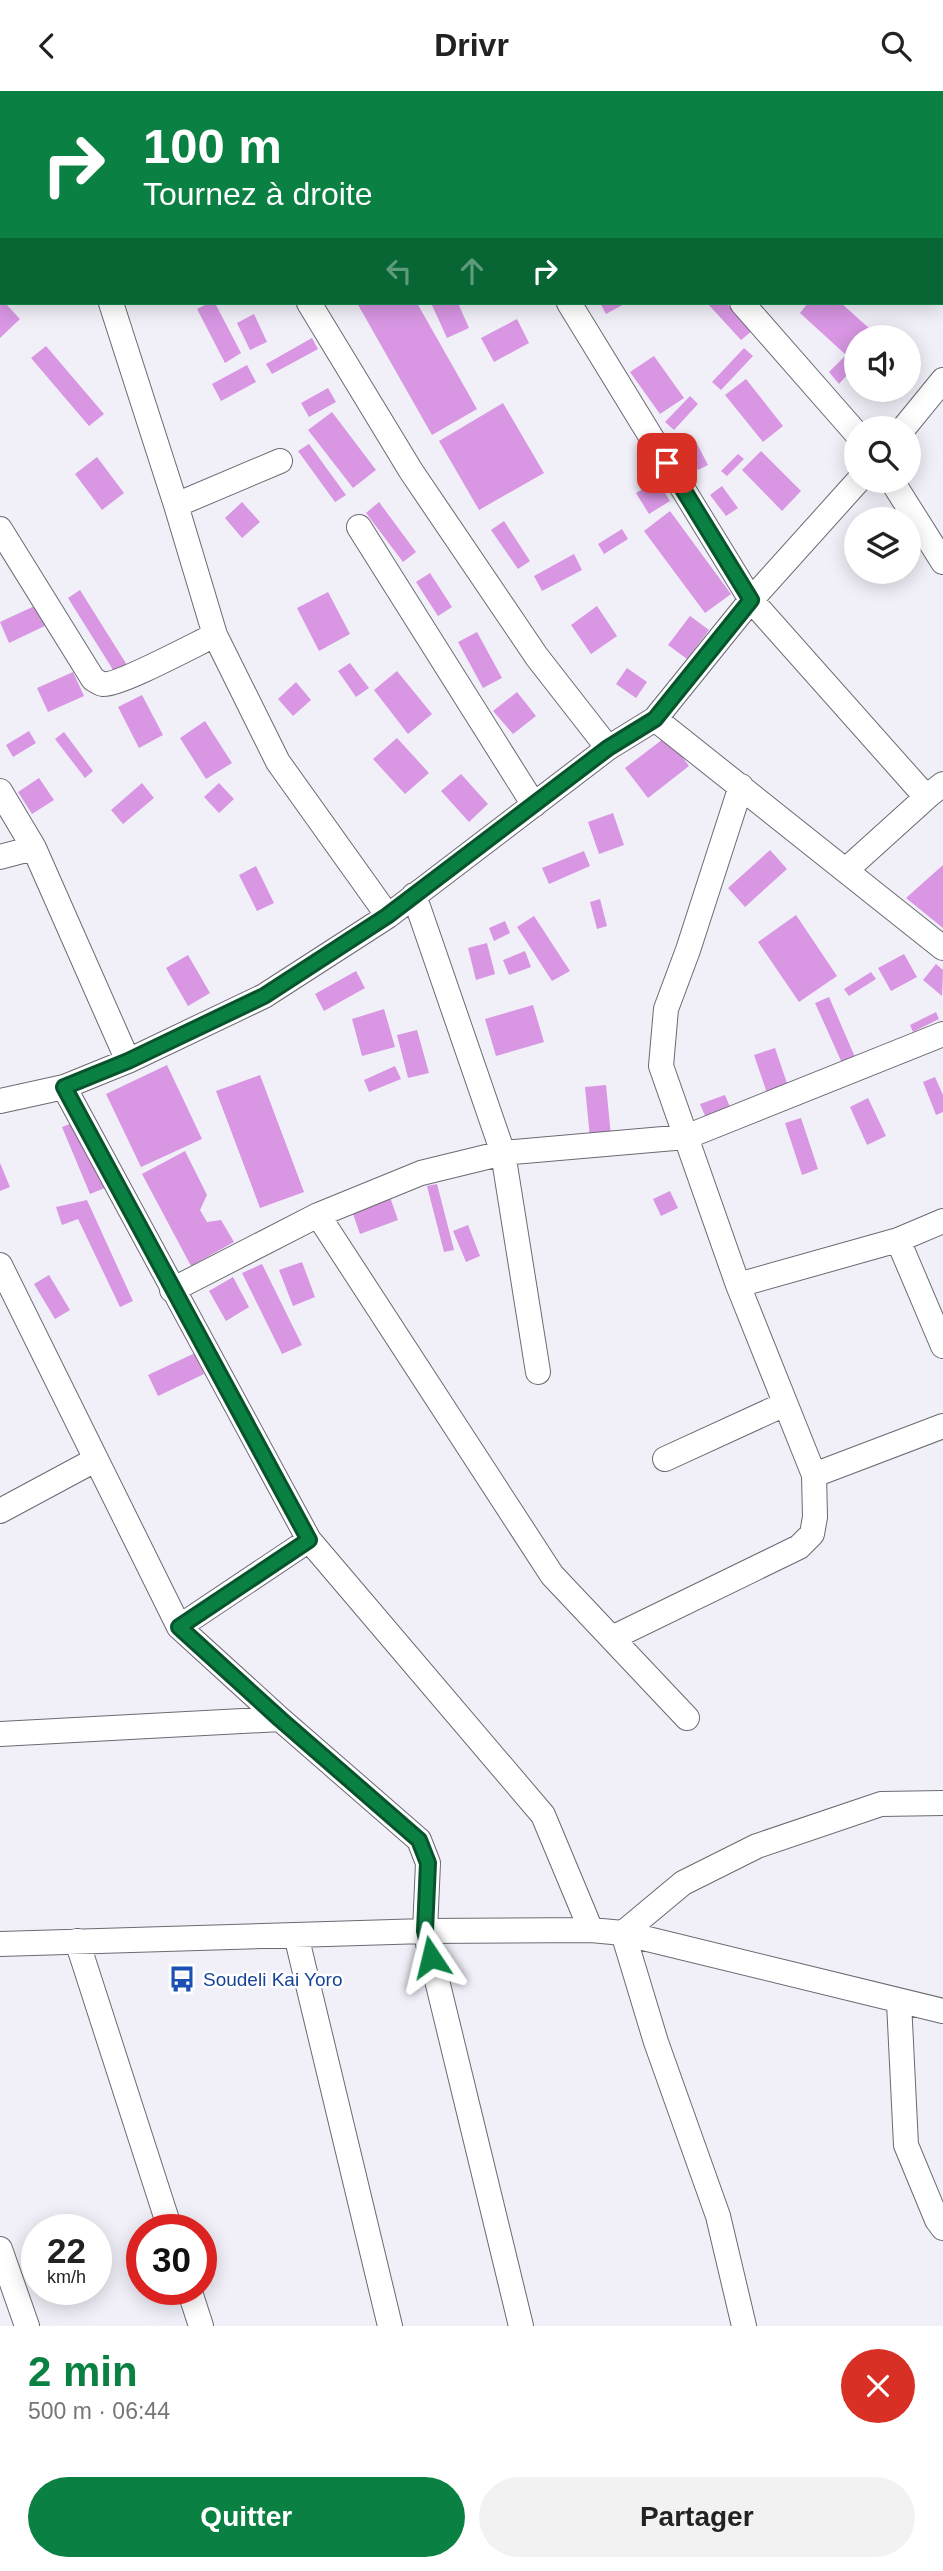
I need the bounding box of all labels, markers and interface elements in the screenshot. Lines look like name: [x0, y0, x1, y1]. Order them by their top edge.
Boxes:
icon: back: [28, 27, 66, 65]
text: Drivr: [434, 27, 509, 63]
icon: search: [877, 27, 915, 65]
icon: right: [28, 119, 119, 210]
text: 100 m: [143, 119, 282, 173]
text: Tournez à droite: [143, 176, 372, 212]
icon: left: [380, 252, 418, 290]
icon: ahead: [453, 252, 491, 290]
icon: right: [526, 252, 564, 290]
map controls: [844, 325, 921, 584]
button: sound: [844, 325, 921, 402]
button: search: [844, 416, 921, 493]
pin: [637, 433, 697, 493]
icon: arrive: [648, 444, 686, 482]
button: layers: [844, 507, 921, 584]
position arrow: [394, 1920, 468, 1994]
bus stop icon: Soudeli Kai Yoro: [167, 1964, 197, 1994]
place label: Soudeli Kai Yoro: [203, 1969, 342, 1990]
speed limit sign: 30: [126, 2214, 217, 2305]
text: 22: [47, 2231, 86, 2270]
text: km/h: [47, 2267, 86, 2287]
text: 2 min: [28, 2348, 138, 2395]
button: close: [841, 2349, 915, 2423]
text: 500 m · 06:44: [28, 2398, 170, 2424]
button: Quitter: [28, 2477, 465, 2557]
button: Partager: [479, 2477, 915, 2557]

